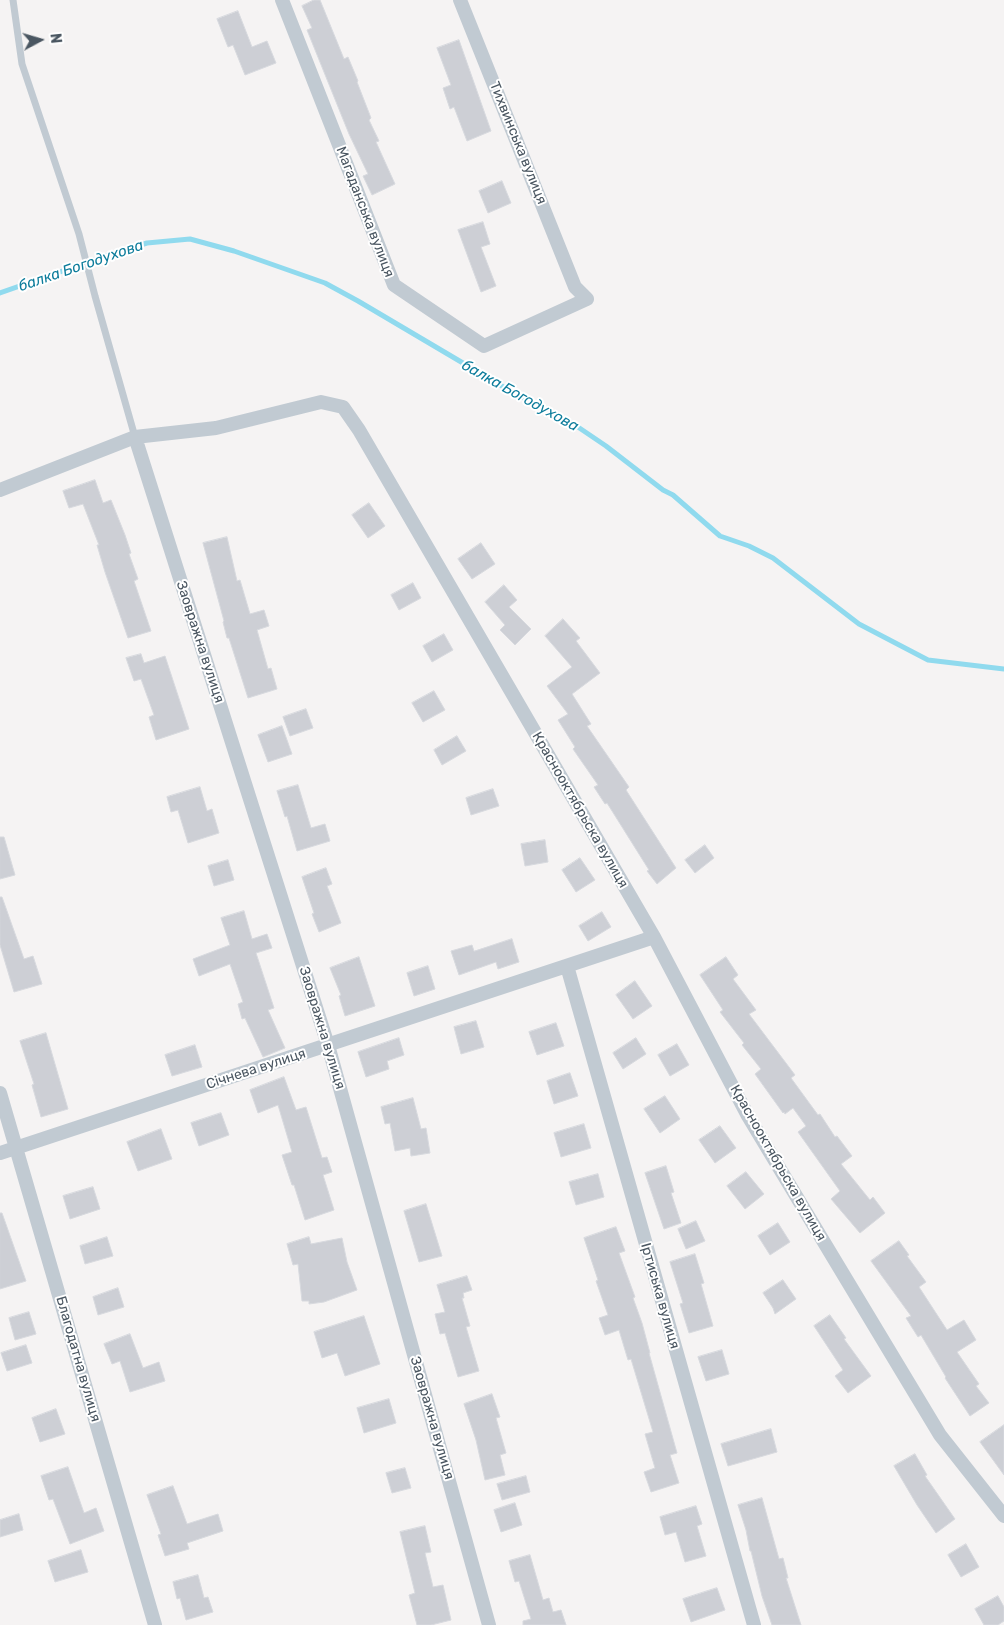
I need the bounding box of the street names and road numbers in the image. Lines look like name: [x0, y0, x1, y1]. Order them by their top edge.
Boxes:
street label: Тихвинська вулиця: [486, 79, 550, 207]
street label: Магаданська вулиця: [332, 144, 398, 280]
street label: Заовражна вулиця: [172, 579, 228, 705]
street label: Краснооктябрьска вулиця: [528, 729, 632, 891]
street label: Заовражна вулиця: [295, 965, 349, 1091]
street label: Січнева вулиця: [204, 1045, 308, 1093]
street label: Краснооктябрьска вулиця: [726, 1082, 830, 1244]
street label: Іртиська вулиця: [637, 1241, 683, 1351]
street label: Благодатна вулиця: [52, 1294, 104, 1424]
street label: Заовражна вулиця: [406, 1355, 458, 1481]

